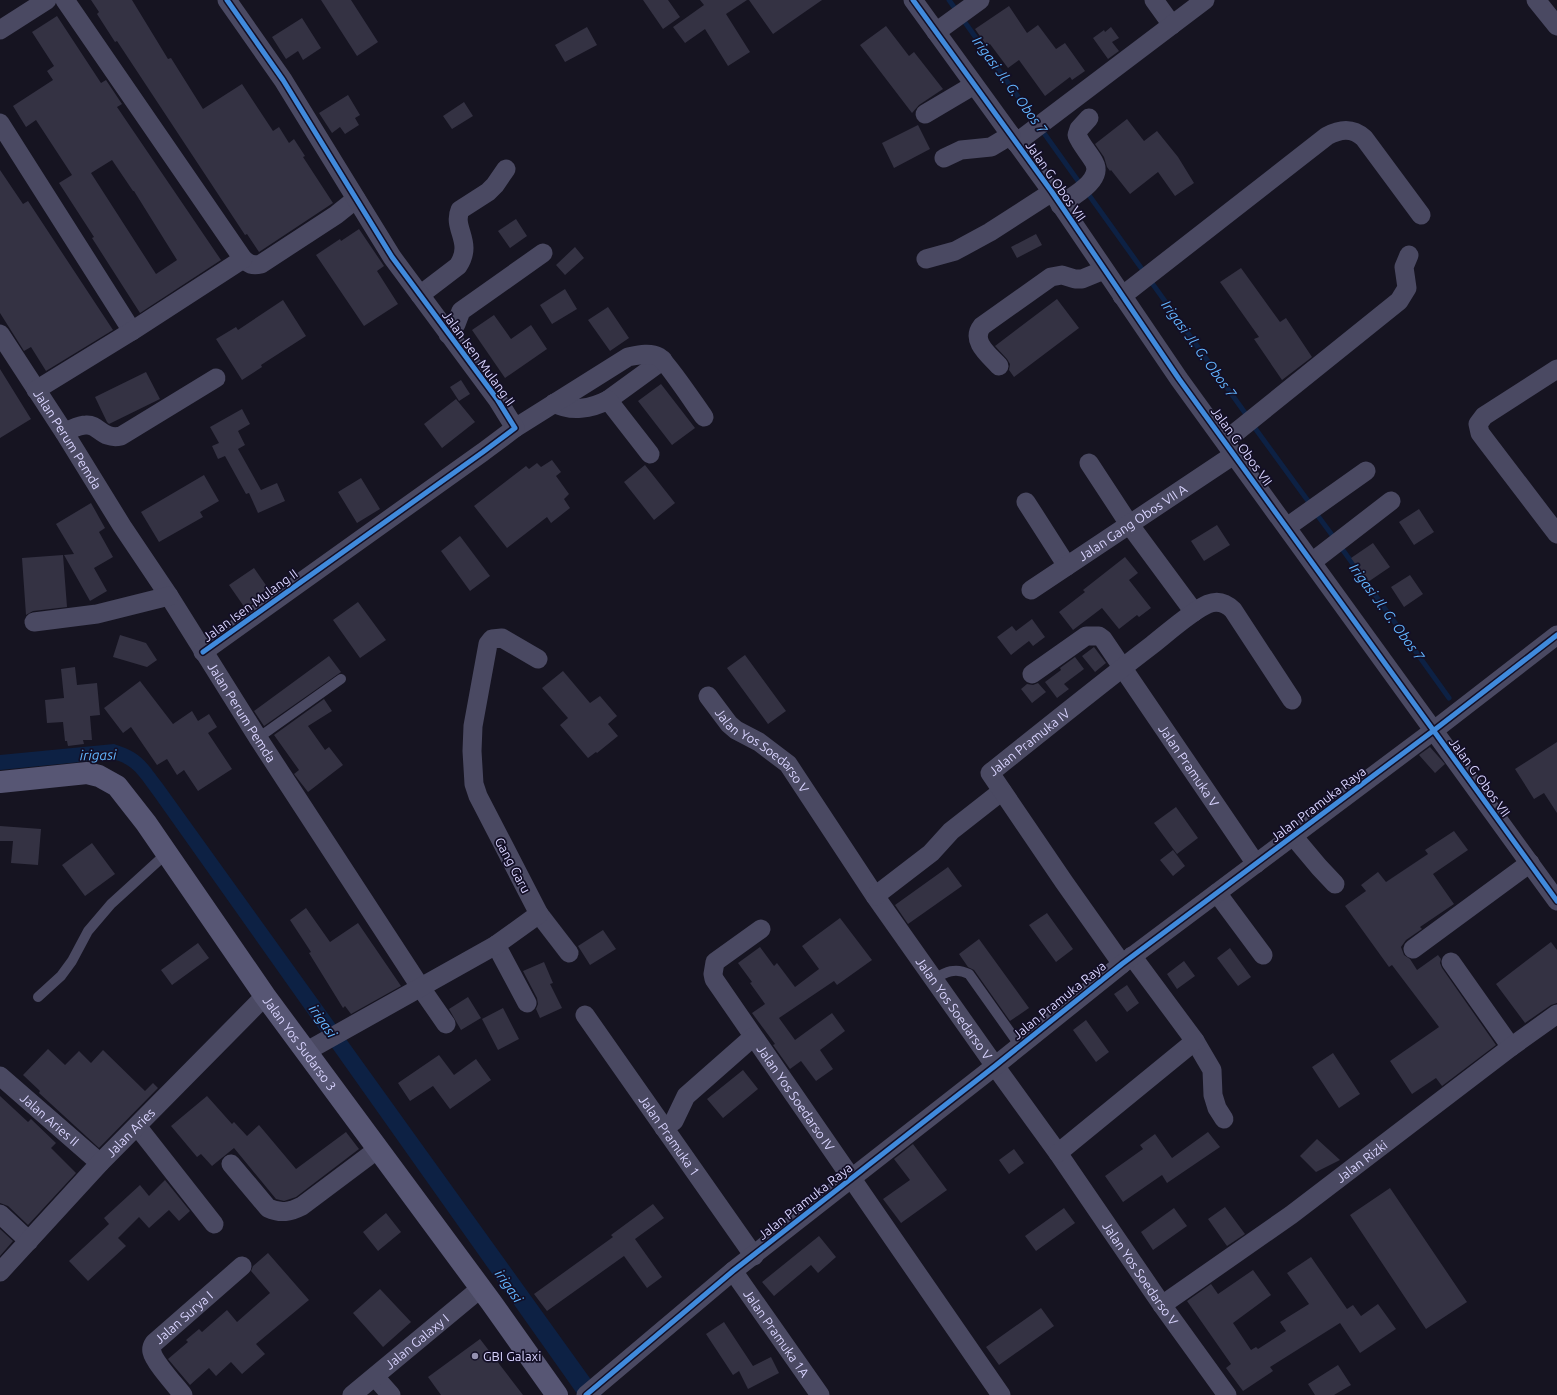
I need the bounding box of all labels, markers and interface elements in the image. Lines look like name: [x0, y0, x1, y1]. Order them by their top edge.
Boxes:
water label: Irigasi Jl. G. Obos 7: [969, 33, 1051, 138]
street label: Jalan G Obos VII: [1023, 138, 1089, 224]
water label: Irigasi Jl. G. Obos 7: [1158, 297, 1240, 402]
street label: Jalan Isen Mulang II: [440, 308, 518, 408]
street label: Jalan Perum Pemda: [31, 387, 104, 491]
street label: Jalan G Obos VII: [1209, 404, 1275, 488]
street label: Jalan Gang Obos VII A: [1076, 481, 1190, 563]
water label: Irigasi Jl. G. Obos 7: [1346, 560, 1428, 665]
street label: Jalan Isen Mulang II: [200, 566, 300, 644]
street label: Jalan Perum Pemda: [205, 660, 279, 765]
street label: Jalan Yos Soedarso V: [713, 705, 812, 796]
street label: Jalan Pramuka IV: [986, 705, 1073, 778]
street label: Jalan Pramuka V: [1156, 722, 1222, 810]
street label: Jalan G Obos VII: [1447, 735, 1513, 819]
water label: irigasi: [79, 747, 117, 763]
street label: Jalan Pramuka Raya: [1268, 764, 1368, 844]
street label: Gang Garu: [493, 835, 533, 895]
street label: Jalan Yos Soedarso V: [913, 954, 996, 1063]
street label: Jalan Pramuka Raya: [1010, 958, 1108, 1042]
street label: Jalan Yos Sudarso 3: [260, 993, 339, 1093]
water label: irigasi: [306, 1001, 340, 1041]
street label: Jalan Yos Soedarso IV: [754, 1042, 838, 1154]
street label: Jalan Aries II: [18, 1090, 82, 1148]
street label: Jalan Pramuka 1: [636, 1092, 702, 1178]
street label: Jalan Aries: [103, 1105, 158, 1160]
street label: Jalan Rizki: [1333, 1137, 1390, 1185]
street label: Jalan Pramuka Raya: [755, 1160, 855, 1242]
street label: Jalan Yos Soedarso V: [1100, 1219, 1181, 1328]
water label: irigasi: [492, 1266, 526, 1306]
street label: Jalan Pramuka 1A: [741, 1287, 812, 1380]
street label: Jalan Surya I: [152, 1288, 215, 1346]
street label: Jalan Galaxy I: [382, 1311, 451, 1372]
place label: GBI Galaxi: [483, 1349, 541, 1363]
marker: GBI Galaxi: [470, 1351, 480, 1361]

